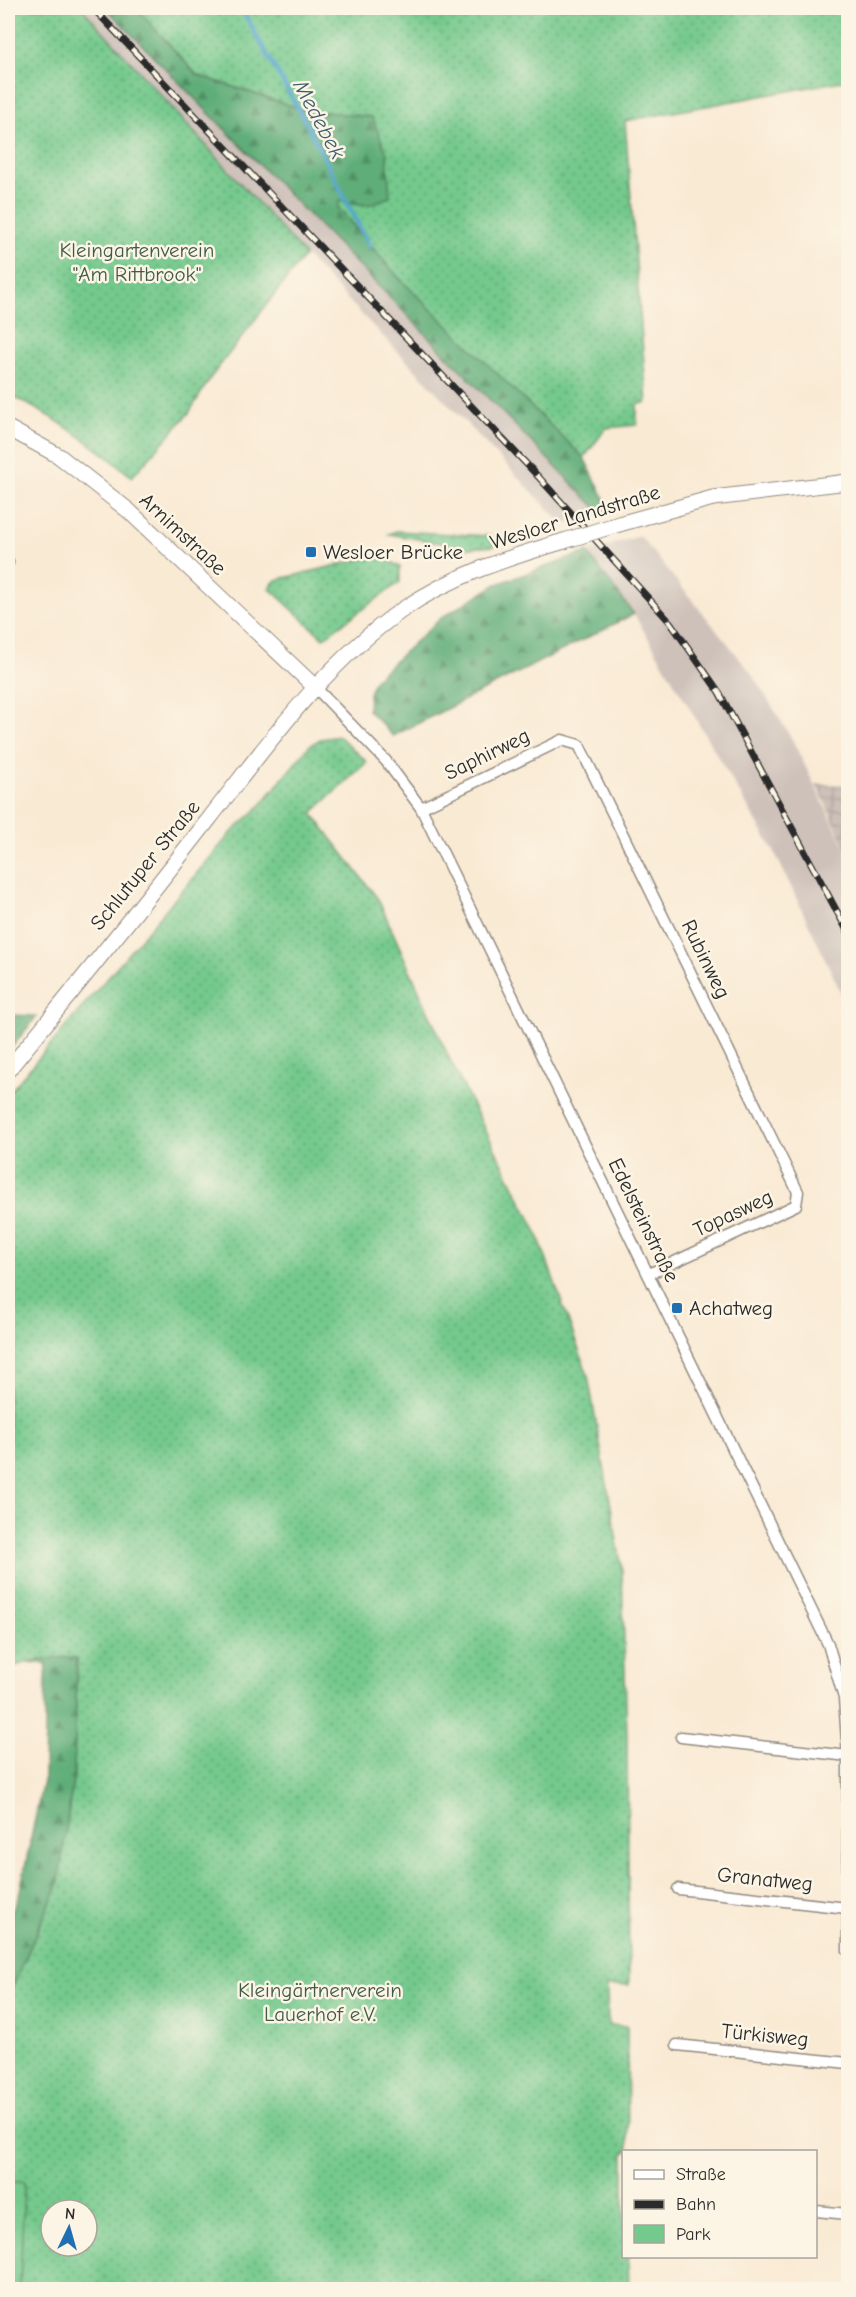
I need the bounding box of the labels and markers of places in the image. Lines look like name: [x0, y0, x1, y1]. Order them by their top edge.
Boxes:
place label: Wesloer Brücke: [323, 540, 463, 564]
marker: Wesloer Brücke: [304, 545, 318, 559]
place label: Achatweg: [689, 1296, 773, 1320]
marker: Achatweg: [670, 1301, 684, 1315]

